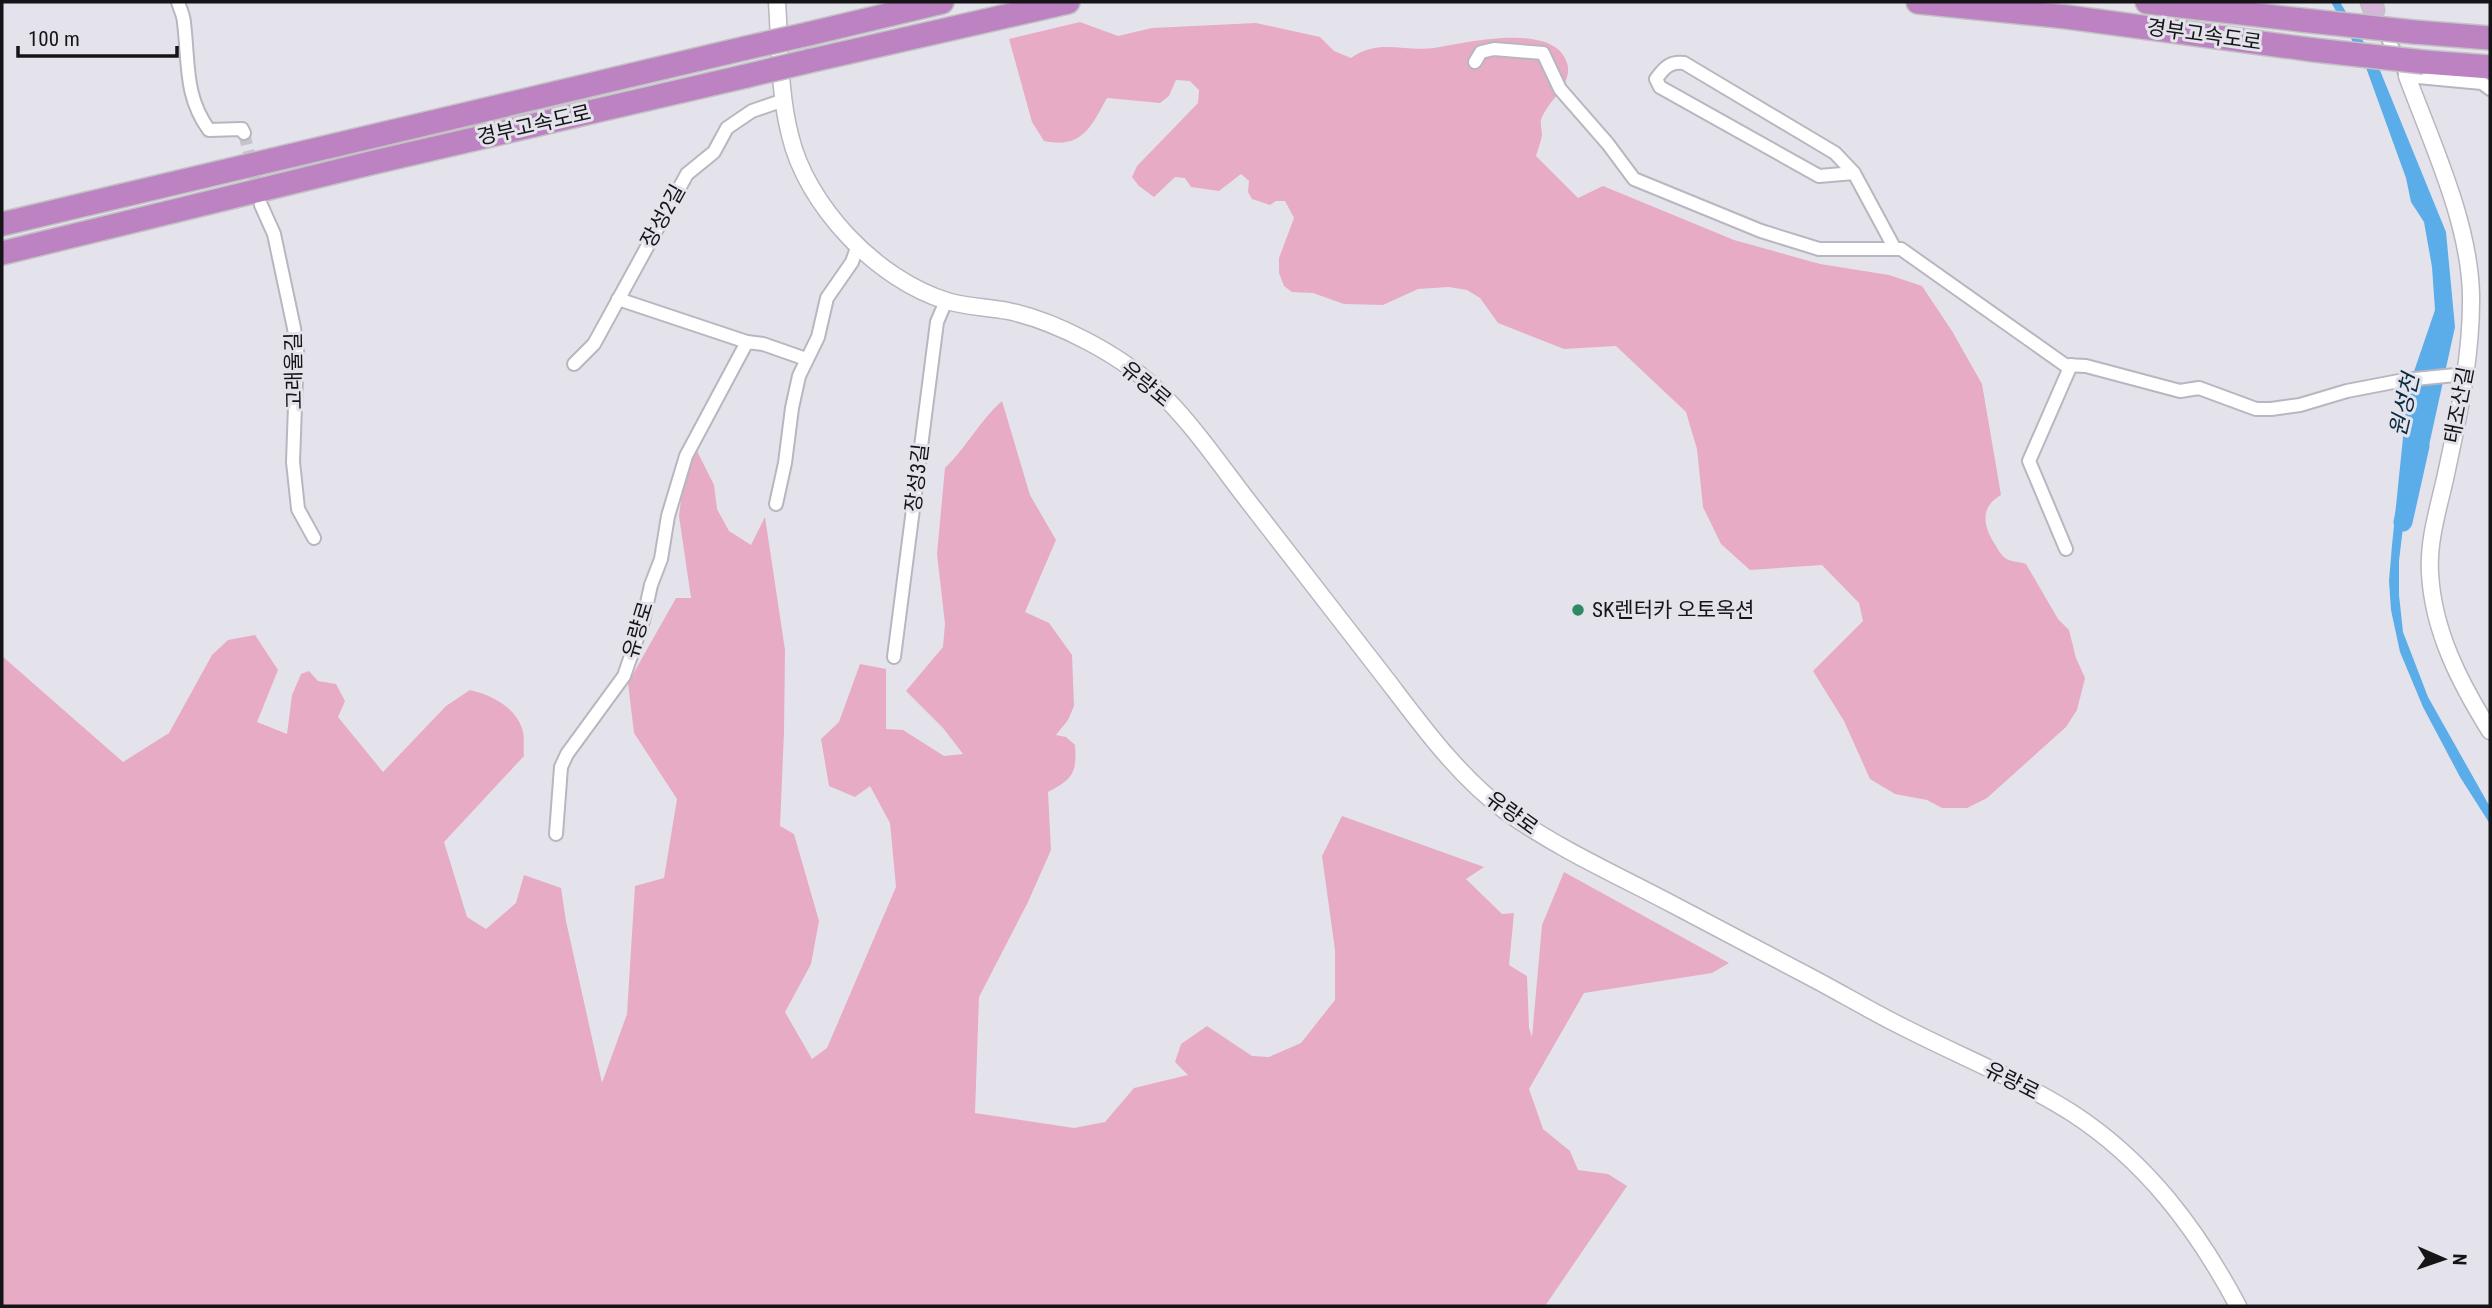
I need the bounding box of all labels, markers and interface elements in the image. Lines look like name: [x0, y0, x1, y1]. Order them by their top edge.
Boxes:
scale bar: [18, 14, 177, 58]
street label: 경부고속도로: [2145, 15, 2263, 55]
text: 100 m: [28, 27, 80, 51]
street label: 경부고속도로: [475, 100, 593, 150]
street label: 장성2길: [636, 180, 690, 252]
street label: 고래울길: [281, 332, 307, 410]
street label: 유량로: [1116, 356, 1176, 412]
street label: 태조산길: [2440, 365, 2478, 445]
water label: 원성천: [2384, 368, 2425, 439]
street label: 장성3길: [901, 443, 933, 513]
place label: SK렌터카 오토옥션: [1592, 598, 1754, 622]
street label: 유량로: [618, 599, 658, 661]
marker: SK렌터카 오토옥션: [1570, 602, 1586, 618]
street label: 유량로: [1481, 786, 1543, 840]
street label: 유량로: [1981, 1057, 2043, 1105]
north arrow: [2408, 1224, 2478, 1294]
text: N: [2448, 1253, 2471, 1266]

